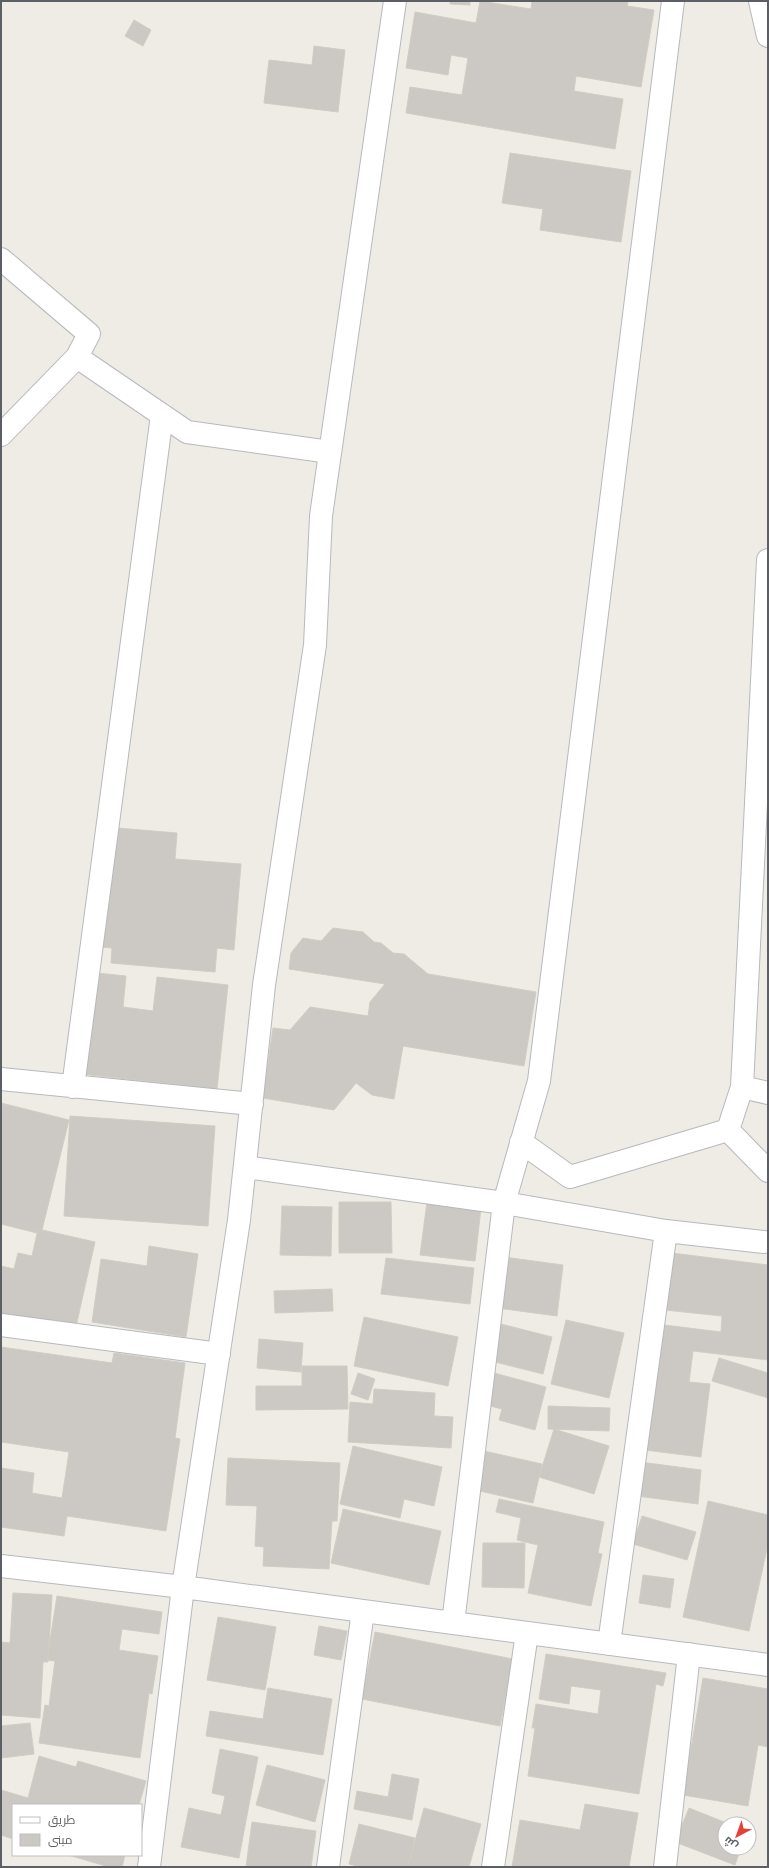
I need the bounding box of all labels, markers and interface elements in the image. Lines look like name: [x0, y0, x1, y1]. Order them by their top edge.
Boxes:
legend: [12, 1804, 142, 1856]
text: طريق: [48, 1811, 76, 1828]
north arrow: [717, 1816, 757, 1856]
text: مبنى: [48, 1831, 73, 1848]
text: ش: [720, 1834, 740, 1854]

